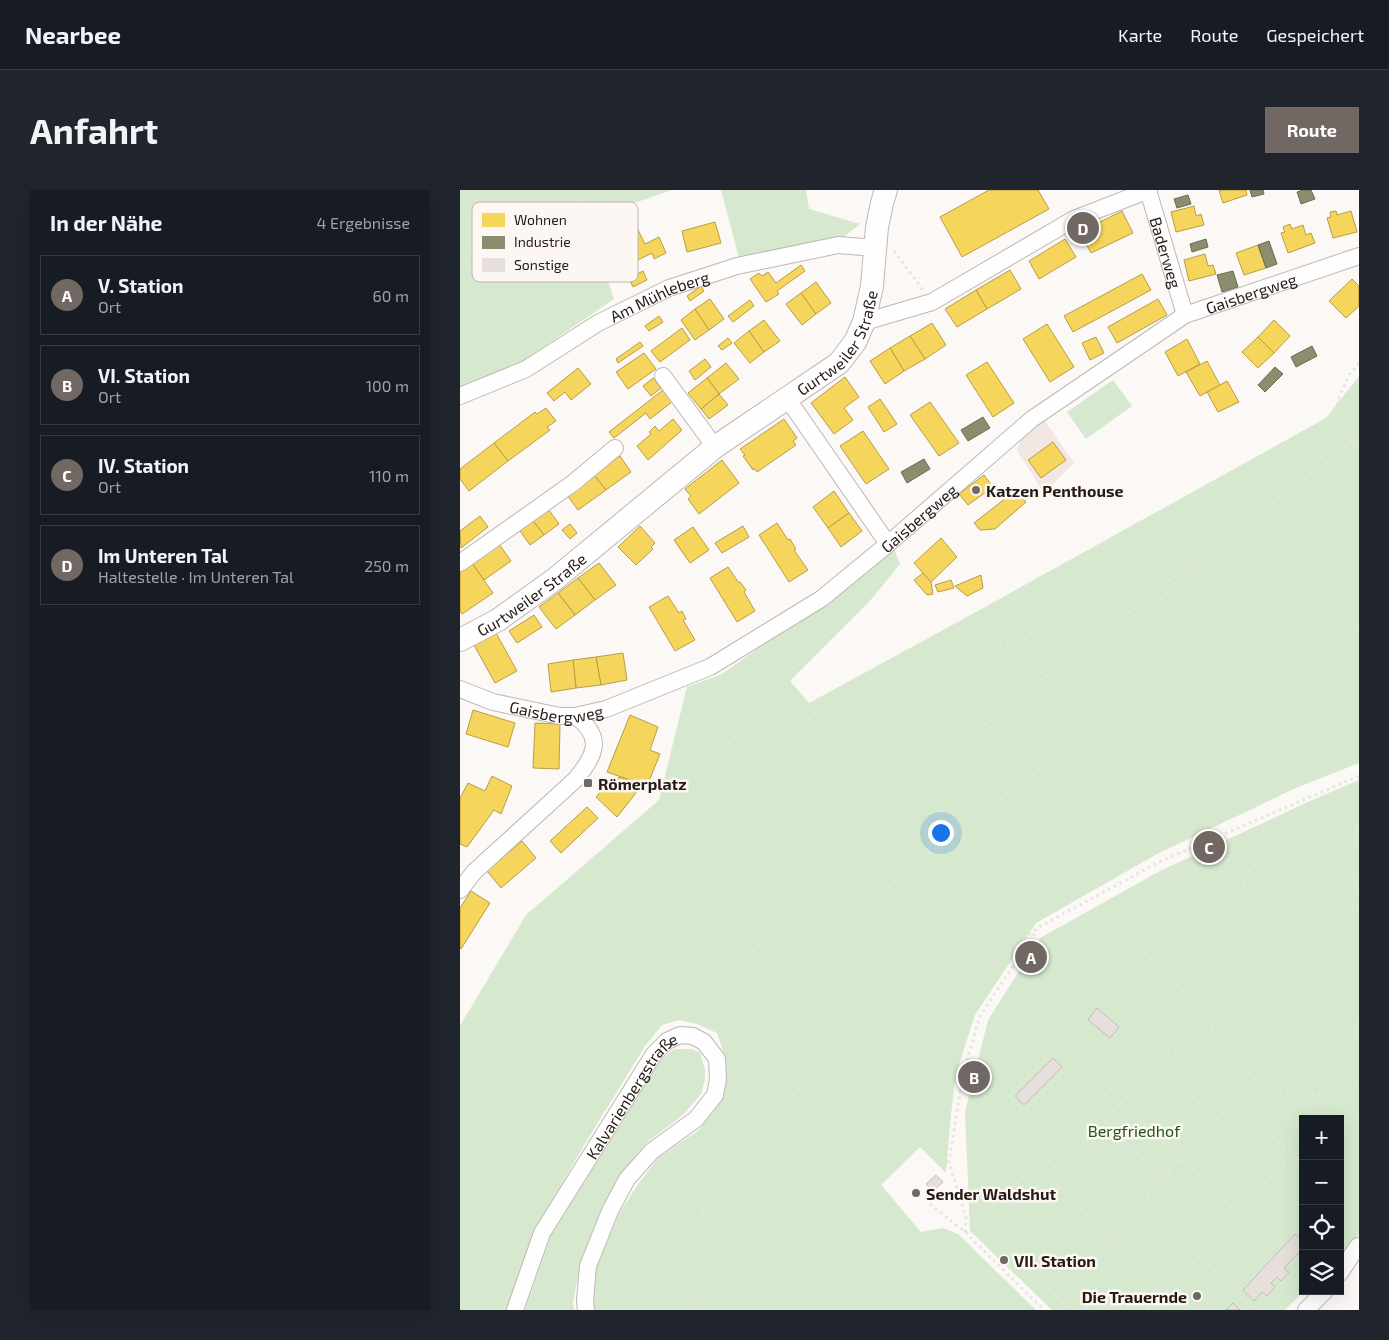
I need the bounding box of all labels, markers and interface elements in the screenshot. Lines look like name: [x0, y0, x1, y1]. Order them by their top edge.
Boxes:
text: Nearbee: [25, 20, 121, 49]
text: Karte: [1118, 24, 1162, 46]
text: Route: [1190, 24, 1238, 46]
text: Gespeichert: [1266, 24, 1364, 46]
button: Route: [1265, 107, 1359, 153]
text: Anfahrt: [30, 109, 158, 151]
legend: [472, 202, 638, 282]
pin: D: [1067, 209, 1099, 247]
text: In der Nähe: [50, 210, 162, 235]
text: Wohnen: [514, 211, 567, 228]
text: 4 Ergebnisse: [317, 213, 410, 232]
street label: Baderweg: [1147, 214, 1186, 290]
text: Industrie: [514, 233, 571, 250]
text: Sonstige: [514, 256, 569, 273]
street label: Am Mühleberg: [606, 266, 711, 325]
street label: Gaisbergweg: [1203, 268, 1299, 317]
text: V. Station: [98, 274, 184, 297]
text: A: [62, 286, 72, 305]
text: 60 m: [373, 286, 409, 305]
street label: Gurtweiler Straße: [793, 288, 880, 399]
text: Ort: [98, 297, 121, 316]
text: VI. Station: [98, 364, 190, 387]
text: B: [62, 376, 72, 395]
text: 100 m: [366, 376, 409, 395]
text: Ort: [98, 387, 121, 406]
text: IV. Station: [98, 454, 189, 477]
text: C: [62, 466, 72, 485]
text: 110 m: [369, 466, 409, 485]
text: Ort: [98, 477, 121, 496]
street label: Gaisbergweg: [877, 479, 960, 556]
place label: Katzen Penthouse: [986, 481, 1123, 500]
marker: Katzen Penthouse: [970, 484, 982, 496]
text: Im Unteren Tal: [98, 544, 228, 567]
street label: Gurtweiler Straße: [473, 548, 589, 639]
text: D: [62, 556, 72, 575]
text: 250 m: [364, 556, 409, 575]
text: Haltestelle · Im Unteren Tal: [98, 567, 294, 586]
street label: Gaisbergweg: [508, 696, 605, 726]
place label: Römerplatz: [598, 774, 687, 793]
marker: Römerplatz: [582, 777, 594, 789]
your location: [928, 820, 954, 846]
pin: C: [1193, 828, 1225, 866]
pin: A: [1015, 938, 1047, 976]
street label: Kalvarienbergstraße: [581, 1028, 680, 1162]
pin: B: [958, 1058, 990, 1096]
map controls: [1299, 1115, 1344, 1295]
button: +: [1299, 1115, 1344, 1160]
park label: Bergfriedhof: [1088, 1121, 1181, 1140]
button: −: [1299, 1160, 1344, 1205]
place label: Sender Waldshut: [926, 1184, 1056, 1203]
marker: Sender Waldshut: [910, 1187, 922, 1199]
button: locate: [1299, 1205, 1344, 1250]
button: layers: [1299, 1250, 1344, 1295]
place label: VII. Station: [1014, 1251, 1096, 1270]
marker: VII. Station: [998, 1254, 1010, 1266]
place label: Die Trauernde: [1082, 1287, 1187, 1306]
marker: Die Trauernde: [1191, 1290, 1203, 1302]

